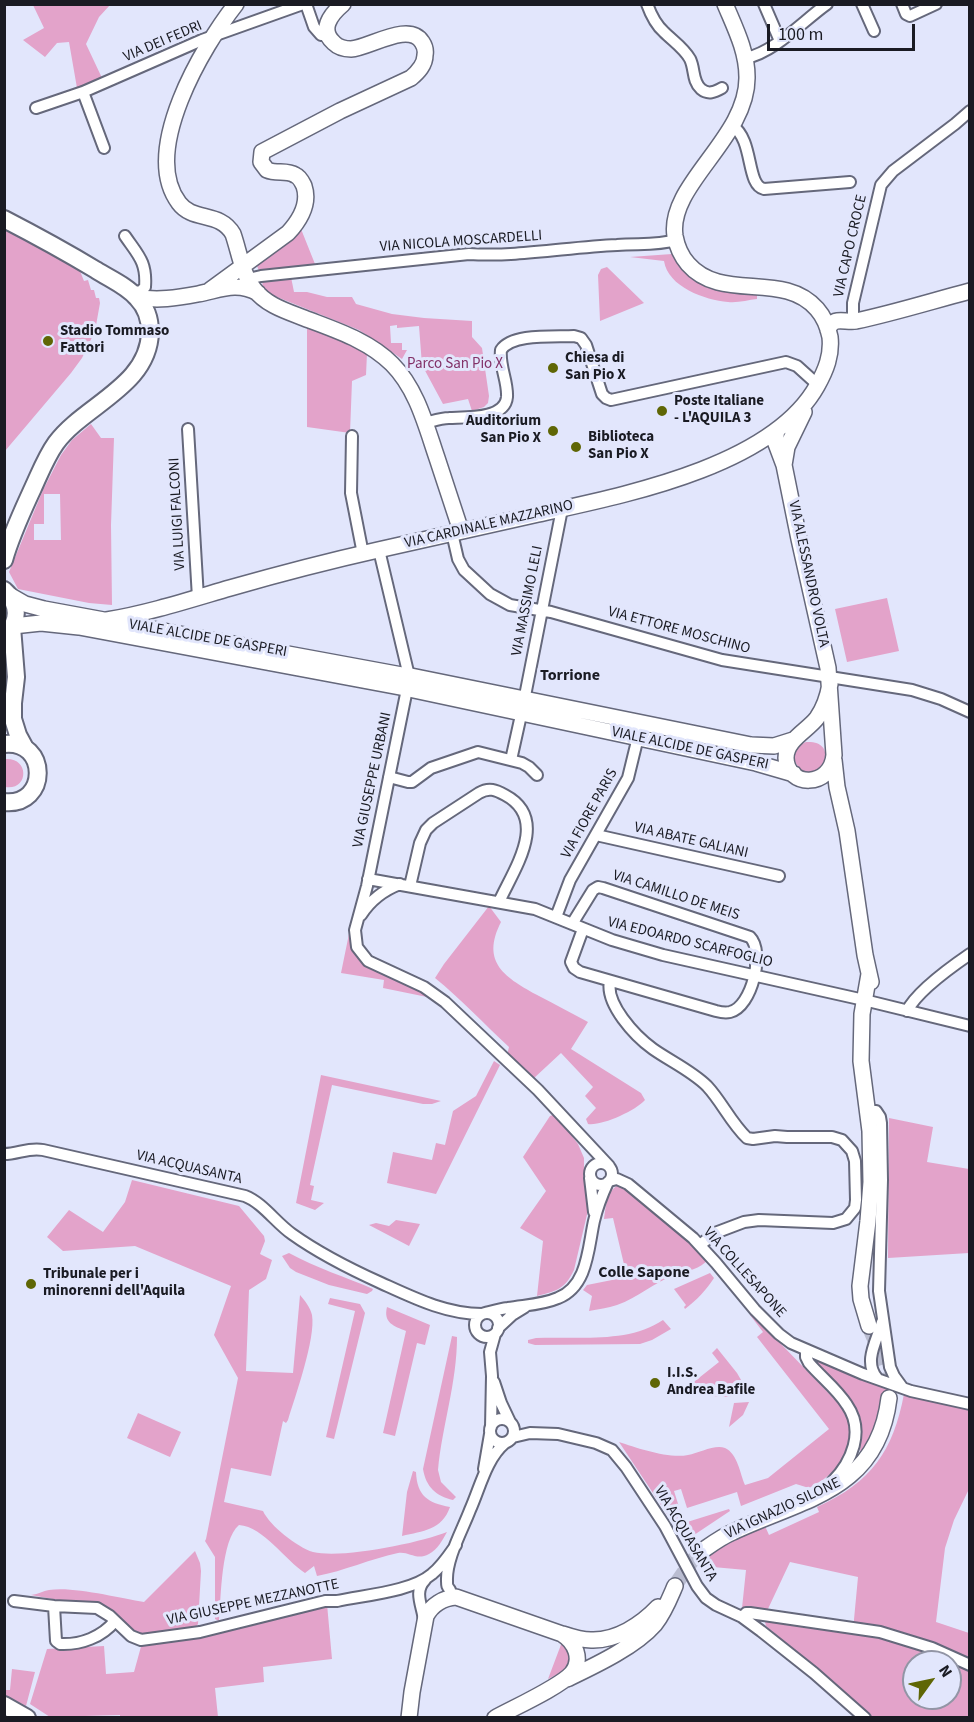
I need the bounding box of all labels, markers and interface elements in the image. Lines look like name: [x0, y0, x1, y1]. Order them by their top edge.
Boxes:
scale bar: [770, 12, 918, 50]
street label: VIA DEI FEDRI: [121, 17, 205, 67]
text: 100 m: [778, 22, 823, 47]
street label: VIA CAPO CROCE: [830, 193, 872, 299]
street label: VIA NICOLA MOSCARDELLI: [379, 227, 543, 257]
place label: Stadio Tommaso Fattori: [60, 323, 169, 358]
marker: Stadio Tommaso Fattori: [41, 334, 55, 348]
place label: Chiesa di San Pio X: [565, 350, 626, 385]
park label: Parco San Pio X: [407, 356, 503, 374]
marker: Chiesa di San Pio X: [546, 361, 560, 375]
place label: Poste Italiane - L'AQUILA 3: [674, 393, 764, 428]
marker: Poste Italiane - L'AQUILA 3: [655, 404, 669, 418]
place label: Auditorium San Pio X: [466, 413, 541, 448]
marker: Auditorium San Pio X: [546, 424, 560, 438]
place label: Biblioteca San Pio X: [588, 429, 654, 464]
marker: Biblioteca San Pio X: [569, 440, 583, 454]
street label: VIA LUIGI FALCONI: [166, 457, 190, 571]
street label: VIA CARDINALE MAZZARINO: [403, 497, 575, 553]
street label: VIA ALESSANDRO VOLTA: [784, 499, 832, 649]
street label: VIA MASSIMO LELI: [508, 544, 548, 658]
street label: VIA ETTORE MOSCHINO: [606, 603, 752, 659]
street label: VIALE ALCIDE DE GASPERI: [128, 616, 288, 662]
district label: Torrione: [540, 666, 600, 686]
street label: VIA GIUSEPPE URBANI: [350, 711, 396, 849]
street label: VIALE ALCIDE DE GASPERI: [610, 724, 770, 774]
street label: VIA FIORE PARIS: [558, 766, 622, 862]
street label: VIA ABATE GALIANI: [632, 819, 750, 863]
street label: VIA CAMILLO DE MEIS: [610, 867, 742, 925]
street label: VIA EDOARDO SCARFOGLIO: [606, 914, 774, 972]
street label: VIA ACQUASANTA: [134, 1147, 244, 1189]
street label: VIA COLLESAPONE: [699, 1224, 789, 1322]
district label: Colle Sapone: [598, 1263, 690, 1283]
place label: Tribunale per i minorenni dell'Aquila: [43, 1266, 185, 1301]
marker: Tribunale per i minorenni dell'Aquila: [24, 1277, 38, 1291]
place label: I.I.S. Andrea Bafile: [667, 1365, 755, 1400]
marker: I.I.S. Andrea Bafile: [648, 1376, 662, 1390]
street label: VIA IGNAZIO SILONE: [722, 1474, 844, 1544]
street label: VIA ACQUASANTA: [649, 1483, 721, 1585]
street label: VIA GIUSEPPE MEZZANOTTE: [165, 1576, 341, 1630]
north arrow: [902, 1650, 962, 1710]
text: N: [933, 1661, 958, 1682]

